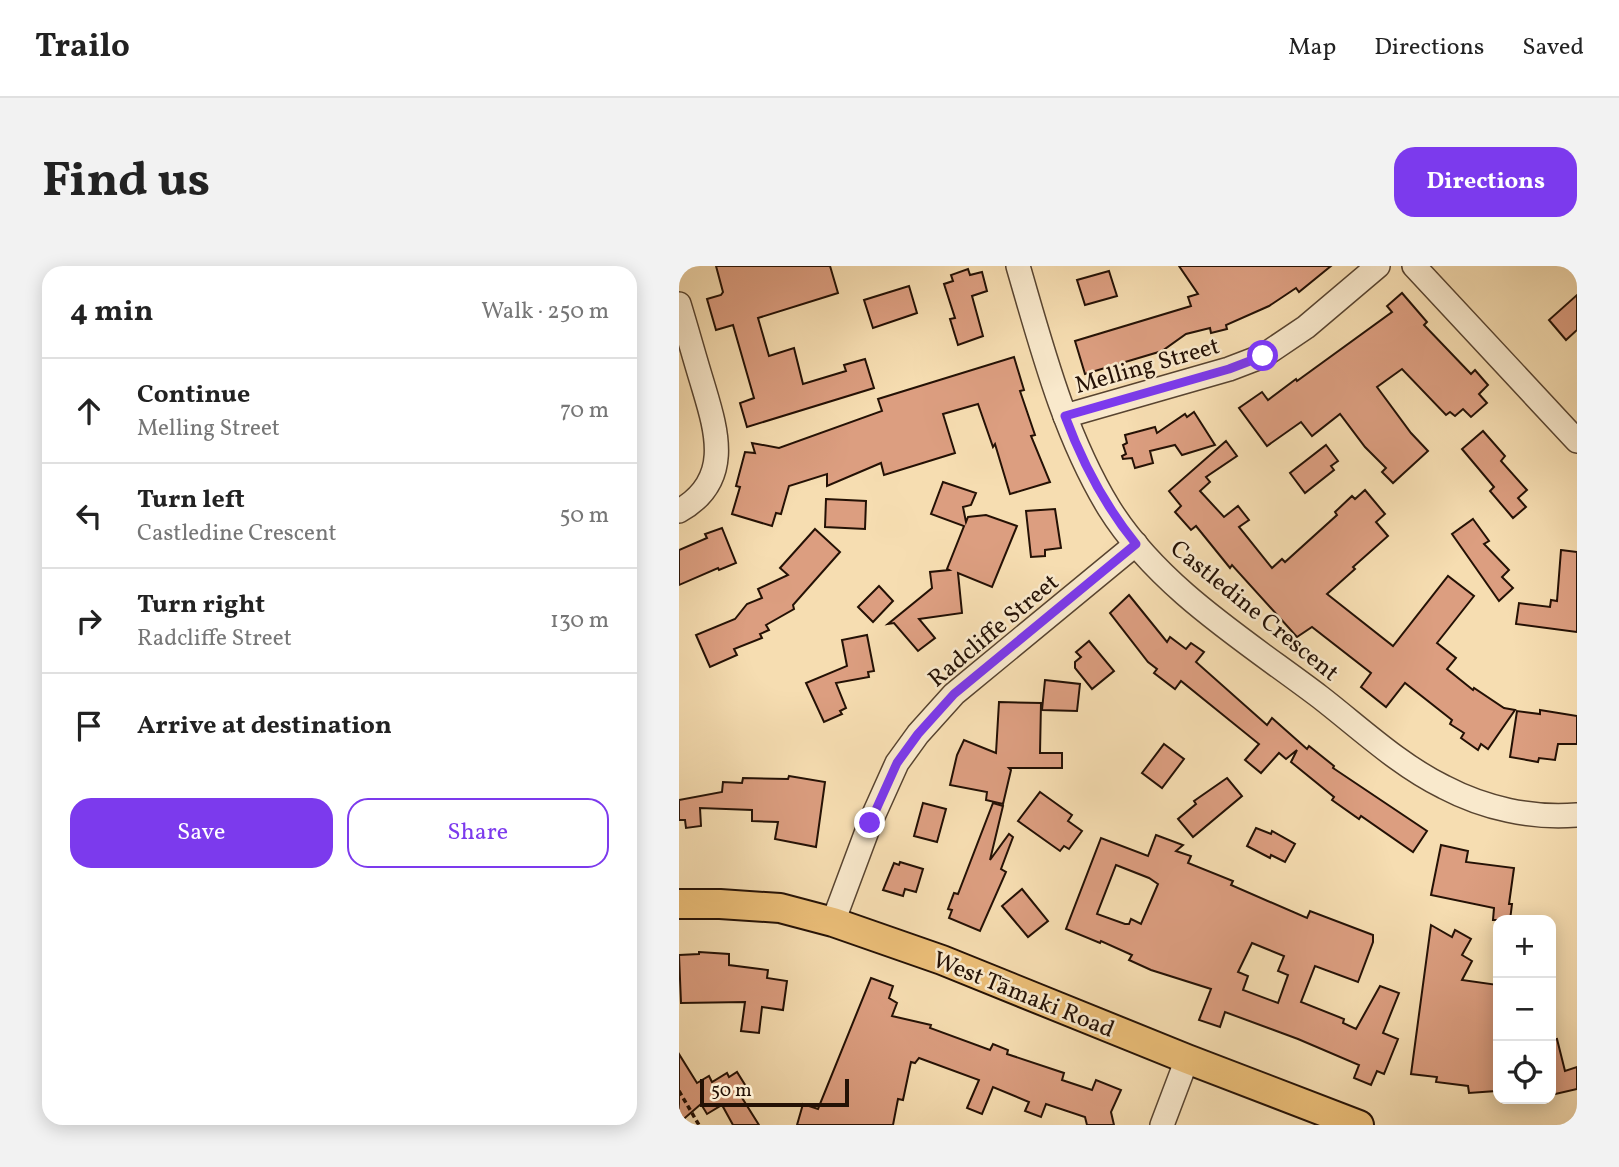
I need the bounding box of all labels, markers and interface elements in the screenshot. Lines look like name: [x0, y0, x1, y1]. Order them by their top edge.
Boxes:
text: Trailo: [35, 25, 130, 71]
text: Map: [1288, 31, 1336, 65]
text: Directions: [1374, 31, 1484, 65]
text: Saved: [1522, 31, 1584, 65]
button: Directions: [1394, 147, 1577, 217]
text: Find us: [42, 148, 210, 217]
text: 4 min: [70, 291, 154, 333]
text: Walk · 250 m: [481, 296, 609, 328]
street label: Melling Street: [1071, 330, 1224, 404]
route start: [1247, 340, 1278, 371]
text: Continue: [137, 377, 250, 413]
icon: ahead: [70, 392, 108, 430]
text: 70 m: [560, 395, 609, 427]
text: Melling Street: [137, 413, 280, 445]
text: Turn left: [137, 482, 245, 518]
icon: left: [70, 497, 108, 535]
text: 50 m: [560, 500, 609, 532]
text: Castledine Crescent: [137, 518, 337, 550]
street label: Castledine Crescent: [1162, 533, 1345, 690]
street label: Radcliffe Street: [922, 567, 1067, 696]
text: Turn right: [137, 587, 265, 623]
icon: right: [70, 602, 108, 640]
text: 130 m: [550, 605, 609, 637]
text: Radcliffe Street: [137, 623, 292, 655]
icon: arrive: [70, 707, 108, 745]
text: Arrive at destination: [137, 708, 392, 744]
button: Save: [70, 798, 333, 868]
button: Share: [347, 798, 609, 868]
route end: [854, 807, 885, 838]
map controls: [1493, 915, 1556, 1104]
button: +: [1493, 915, 1556, 978]
street label: West Tāmaki Road: [927, 944, 1119, 1048]
button: −: [1493, 978, 1556, 1041]
button: locate: [1493, 1041, 1556, 1104]
scale bar: [700, 1076, 849, 1108]
text: 50 m: [711, 1078, 752, 1104]

